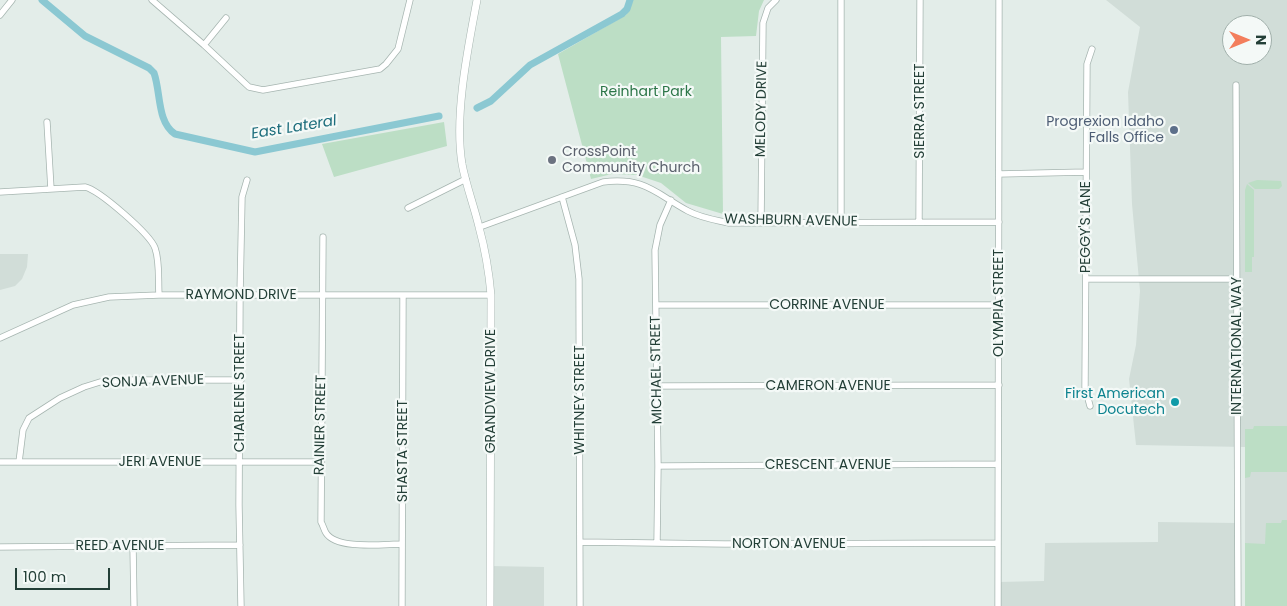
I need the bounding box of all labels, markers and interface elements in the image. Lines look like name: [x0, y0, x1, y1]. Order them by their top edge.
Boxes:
north arrow: [1222, 15, 1272, 65]
text: N: [1251, 35, 1271, 45]
street label: MELODY DRIVE: [753, 61, 771, 157]
street label: SIERRA STREET: [912, 63, 928, 159]
park label: Reinhart Park: [600, 84, 692, 100]
water label: East Lateral: [250, 112, 338, 144]
place label: Progrexion Idaho Falls Office: [1046, 114, 1164, 146]
marker: Progrexion Idaho Falls Office: [1168, 124, 1180, 136]
place label: CrossPoint Community Church: [562, 144, 700, 176]
marker: CrossPoint Community Church: [546, 154, 558, 166]
street label: PEGGY'S LANE: [1078, 181, 1094, 273]
street label: WASHBURN AVENUE: [724, 211, 858, 231]
street label: OLYMPIA STREET: [991, 249, 1007, 357]
street label: INTERNATIONAL WAY: [1229, 277, 1245, 415]
street label: RAYMOND DRIVE: [185, 287, 297, 303]
street label: CORRINE AVENUE: [769, 297, 885, 313]
street label: MICHAEL STREET: [648, 316, 666, 424]
street label: GRANDVIEW DRIVE: [483, 329, 499, 453]
street label: CHARLENE STREET: [232, 334, 248, 452]
street label: WHITNEY STREET: [572, 345, 588, 455]
street label: SONJA AVENUE: [102, 372, 204, 392]
street label: RAINIER STREET: [312, 375, 330, 475]
street label: CAMERON AVENUE: [765, 378, 891, 394]
place label: First American Docutech: [1065, 386, 1165, 418]
marker: First American Docutech: [1169, 396, 1181, 408]
street label: SHASTA STREET: [395, 400, 411, 502]
street label: JERI AVENUE: [119, 454, 201, 470]
street label: CRESCENT AVENUE: [765, 457, 891, 473]
street label: NORTON AVENUE: [732, 536, 846, 552]
street label: REED AVENUE: [75, 538, 165, 554]
scale bar: [18, 558, 112, 590]
text: 100 m: [23, 566, 66, 587]

